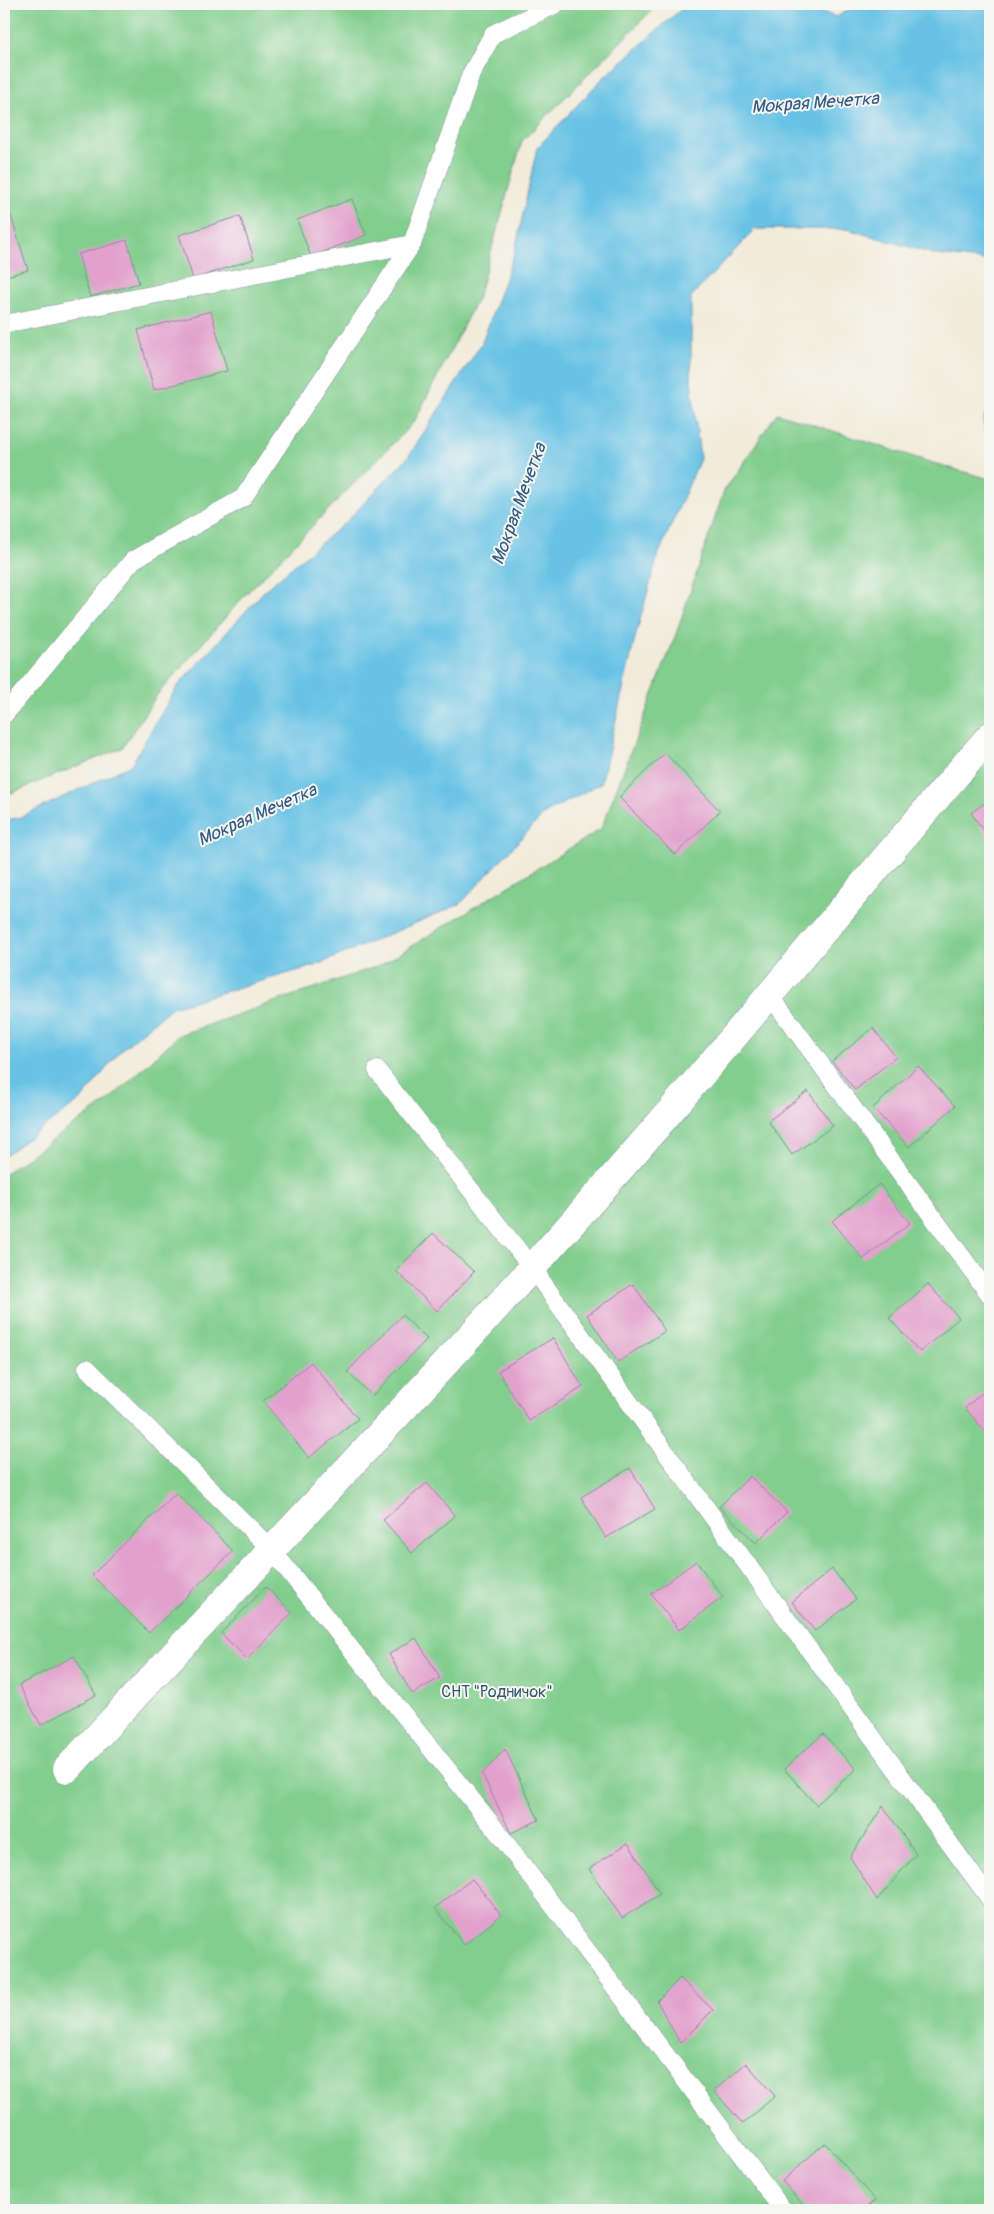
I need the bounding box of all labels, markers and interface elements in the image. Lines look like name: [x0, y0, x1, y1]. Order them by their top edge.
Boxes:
water label: Мокрая Мечетка: [751, 87, 881, 119]
water label: Мокрая Мечетка: [486, 439, 552, 568]
water label: Мокрая Мечетка: [194, 778, 321, 851]
park label: СНТ "Родничок": [441, 1682, 553, 1702]

